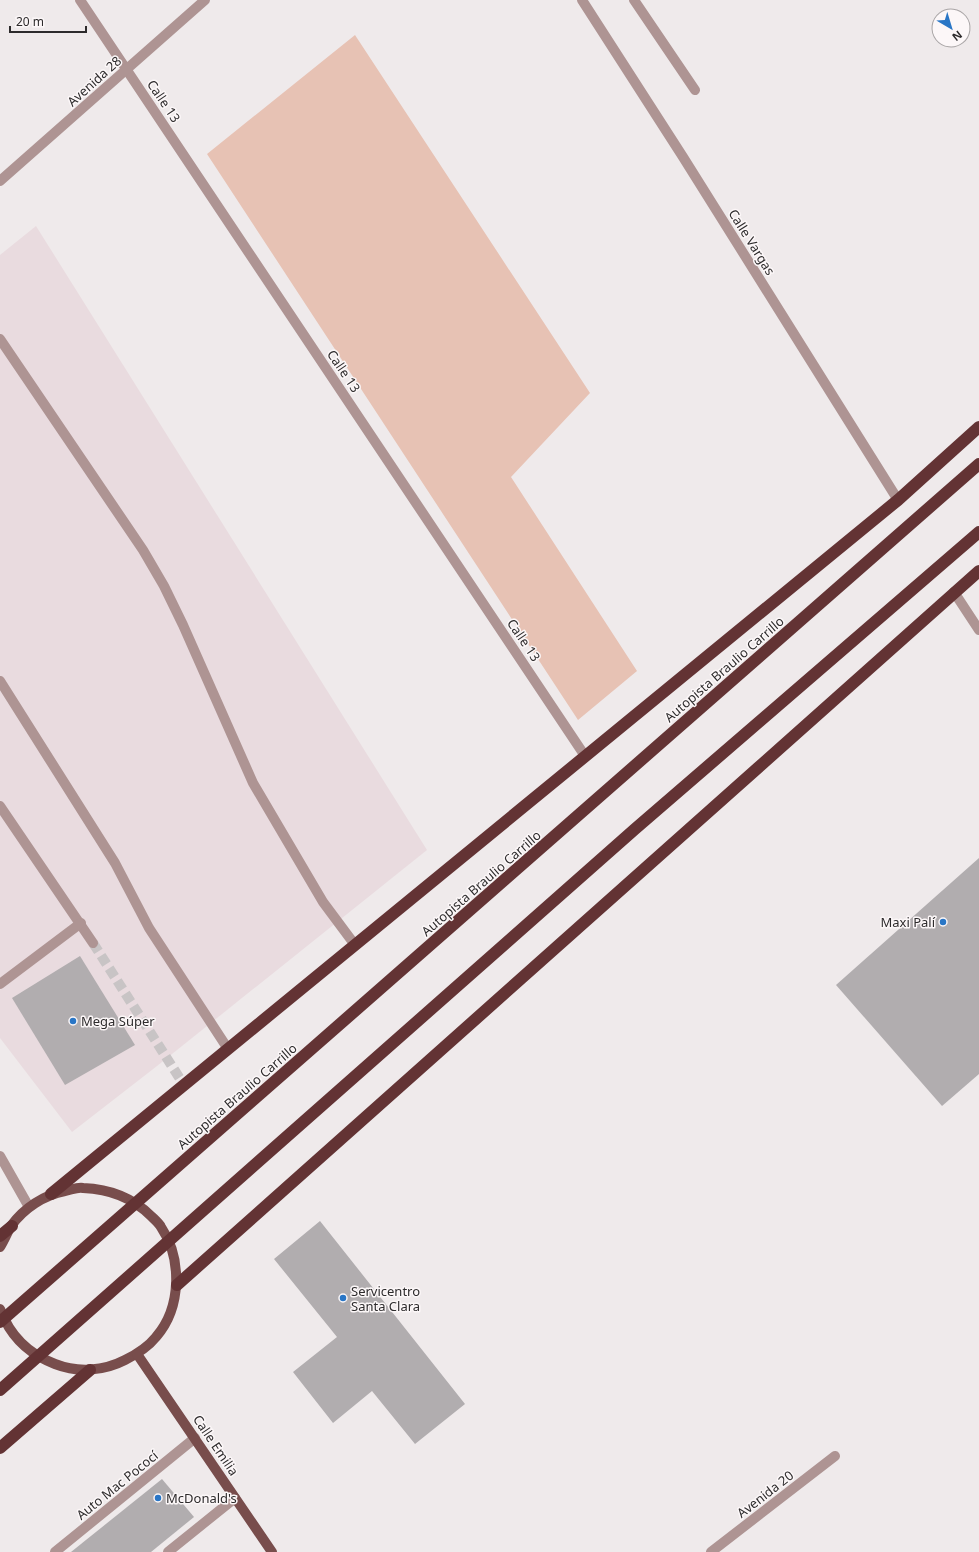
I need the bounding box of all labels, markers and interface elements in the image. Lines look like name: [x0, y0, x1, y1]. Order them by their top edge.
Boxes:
scale bar: [10, 8, 86, 34]
north arrow: [931, 8, 971, 48]
text: 20 m: [16, 13, 44, 30]
text: N: [949, 28, 966, 45]
street label: Avenida 28: [63, 52, 125, 110]
street label: Calle 13: [143, 76, 185, 126]
street label: Calle Vargas: [725, 206, 779, 278]
street label: Calle 13: [323, 346, 365, 396]
street label: Autopista Braulio Carrillo: [660, 612, 788, 726]
street label: Calle 13: [503, 615, 545, 665]
street label: Autopista Braulio Carrillo: [417, 826, 545, 940]
place label: Maxi Palí: [880, 913, 936, 931]
marker: Maxi Palí: [938, 917, 948, 927]
place label: Mega Súper: [81, 1012, 155, 1030]
marker: Mega Súper: [68, 1016, 78, 1026]
street label: Autopista Braulio Carrillo: [173, 1039, 301, 1153]
place label: Servicentro Santa Clara: [351, 1282, 420, 1315]
marker: Servicentro Santa Clara: [338, 1293, 348, 1303]
street label: Calle Emilia: [189, 1411, 243, 1479]
street label: Auto Mac Pococí: [72, 1446, 162, 1524]
street label: Avenida 20: [733, 1466, 797, 1522]
place label: McDonald's: [166, 1489, 237, 1507]
marker: McDonald's: [153, 1493, 163, 1503]

